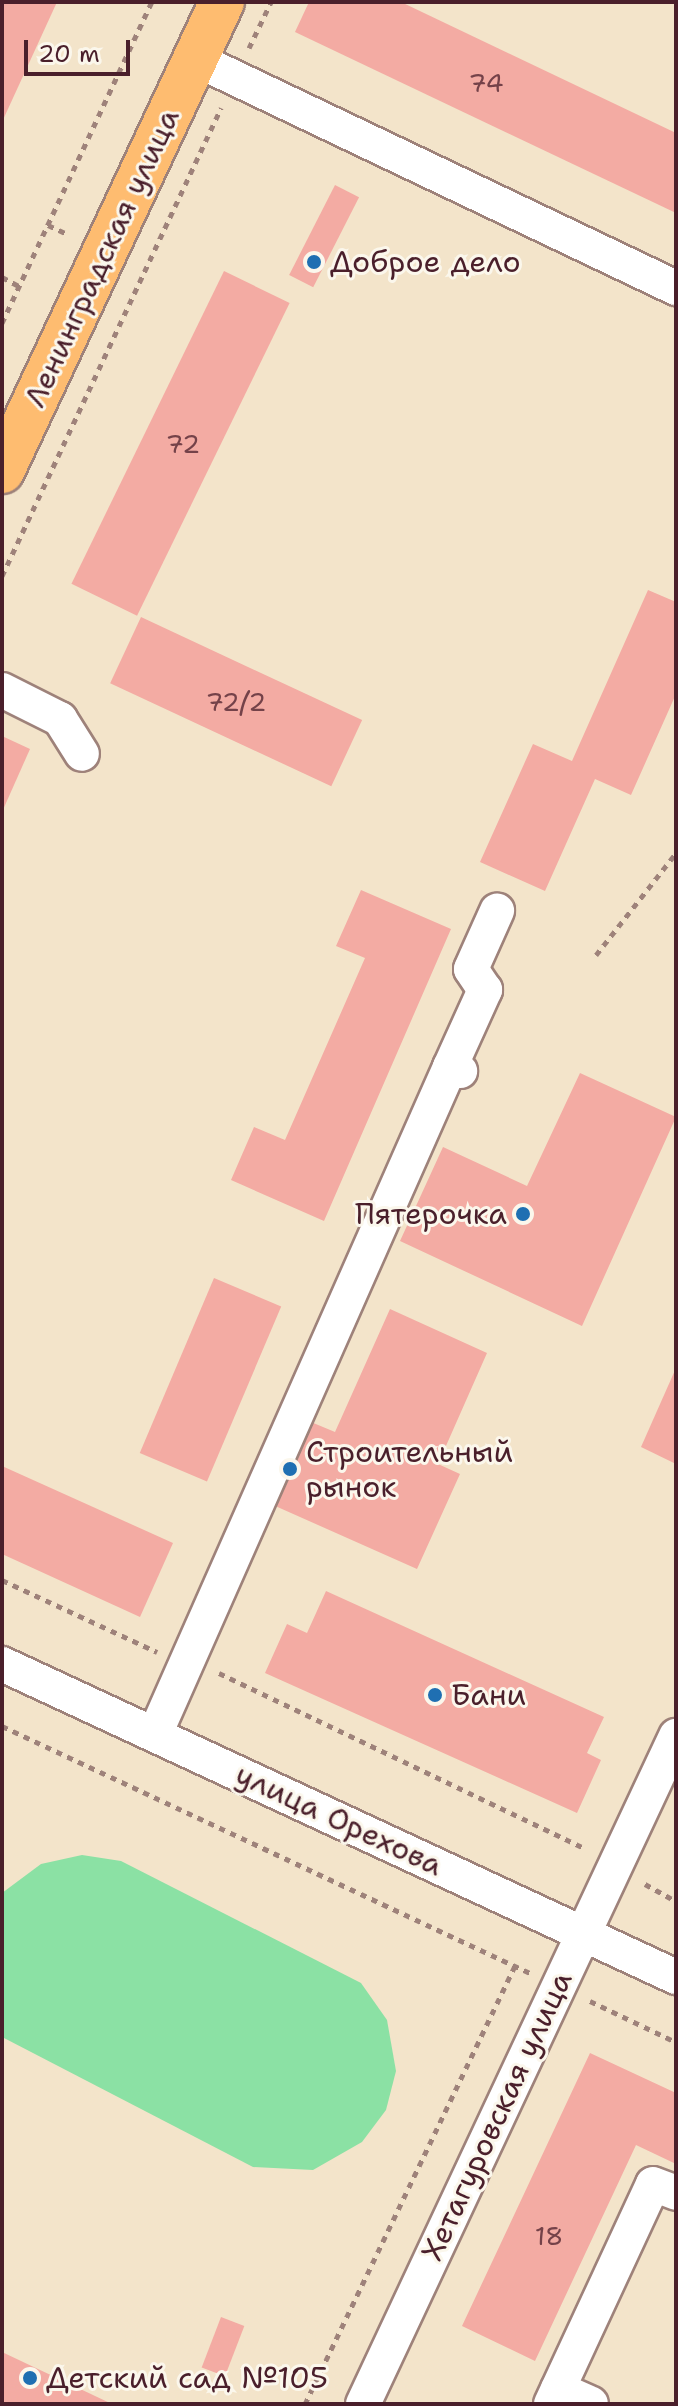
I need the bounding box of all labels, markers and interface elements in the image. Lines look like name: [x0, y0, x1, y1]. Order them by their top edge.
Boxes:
scale bar: [28, 24, 134, 74]
text: 20 m: [38, 38, 100, 70]
house number: 74: [468, 67, 504, 99]
street label: Ленинградская улица: [17, 103, 187, 413]
place label: Доброе дело: [330, 244, 521, 280]
marker: Доброе дело: [305, 253, 323, 271]
house number: 72: [166, 428, 200, 460]
house number: 72/2: [206, 686, 266, 718]
place label: Пятерочка: [355, 1196, 507, 1232]
marker: Пятерочка: [514, 1205, 532, 1223]
place label: Строительный рынок: [306, 1434, 513, 1504]
marker: Строительный рынок: [281, 1460, 299, 1478]
place label: Бани: [451, 1677, 526, 1713]
marker: Бани: [426, 1686, 444, 1704]
street label: улица Орехова: [230, 1756, 448, 1884]
street label: Хетагуровская улица: [414, 1966, 580, 2266]
house number: 18: [535, 2220, 563, 2252]
place label: Детский сад №105: [46, 2360, 328, 2396]
marker: Детский сад №105: [21, 2369, 39, 2387]

